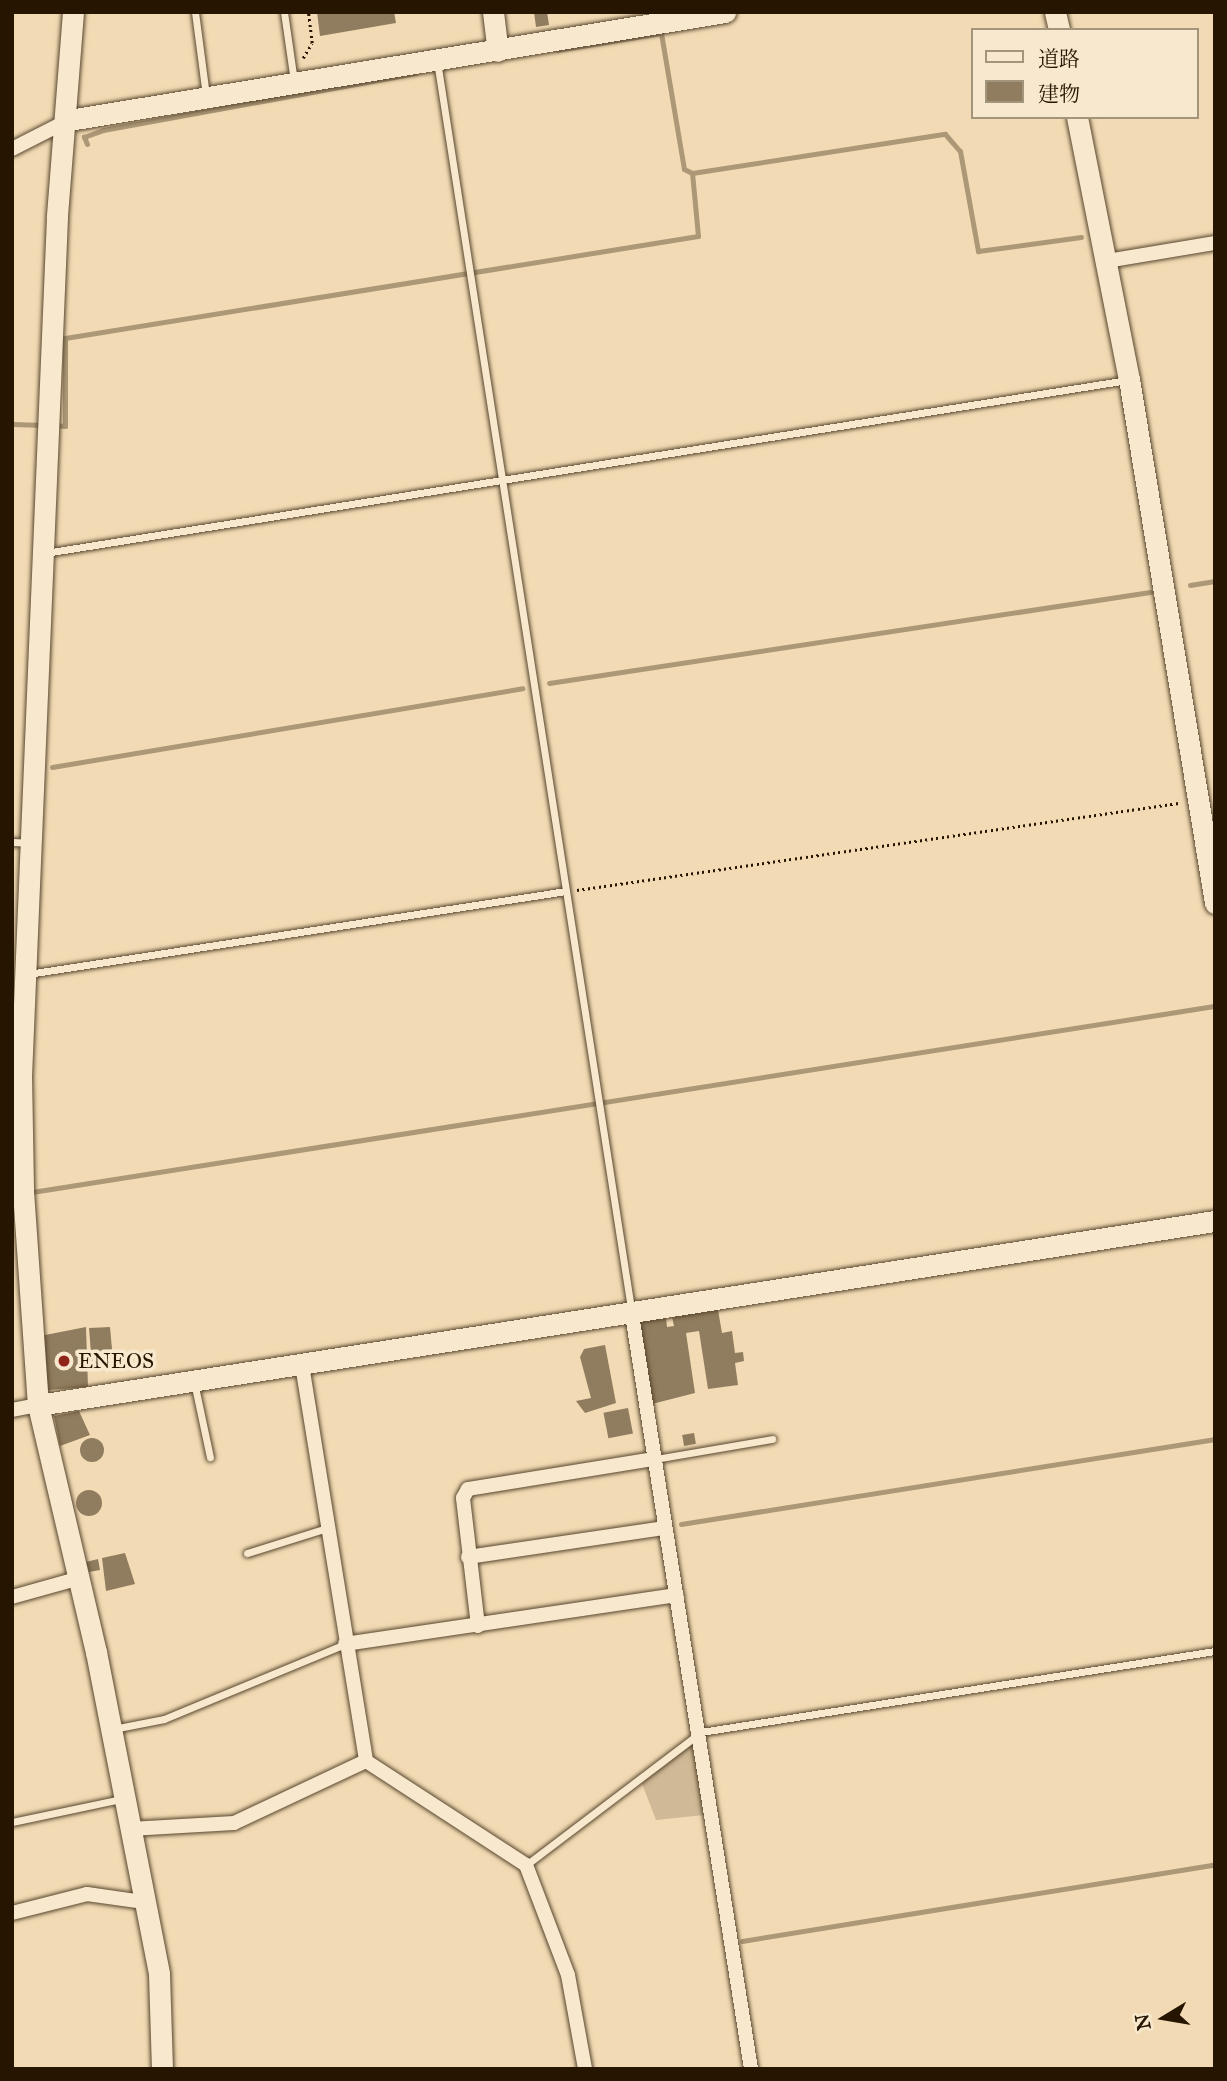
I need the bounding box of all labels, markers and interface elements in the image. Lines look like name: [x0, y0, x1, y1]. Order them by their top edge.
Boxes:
legend: [972, 28, 1199, 119]
text: 道路: [1038, 46, 1080, 72]
text: 建物: [1038, 81, 1080, 107]
place label: ENEOS: [78, 1348, 154, 1374]
marker: ENEOS: [56, 1353, 72, 1369]
north arrow: [1129, 1983, 1199, 2053]
text: N: [1130, 2012, 1156, 2032]

